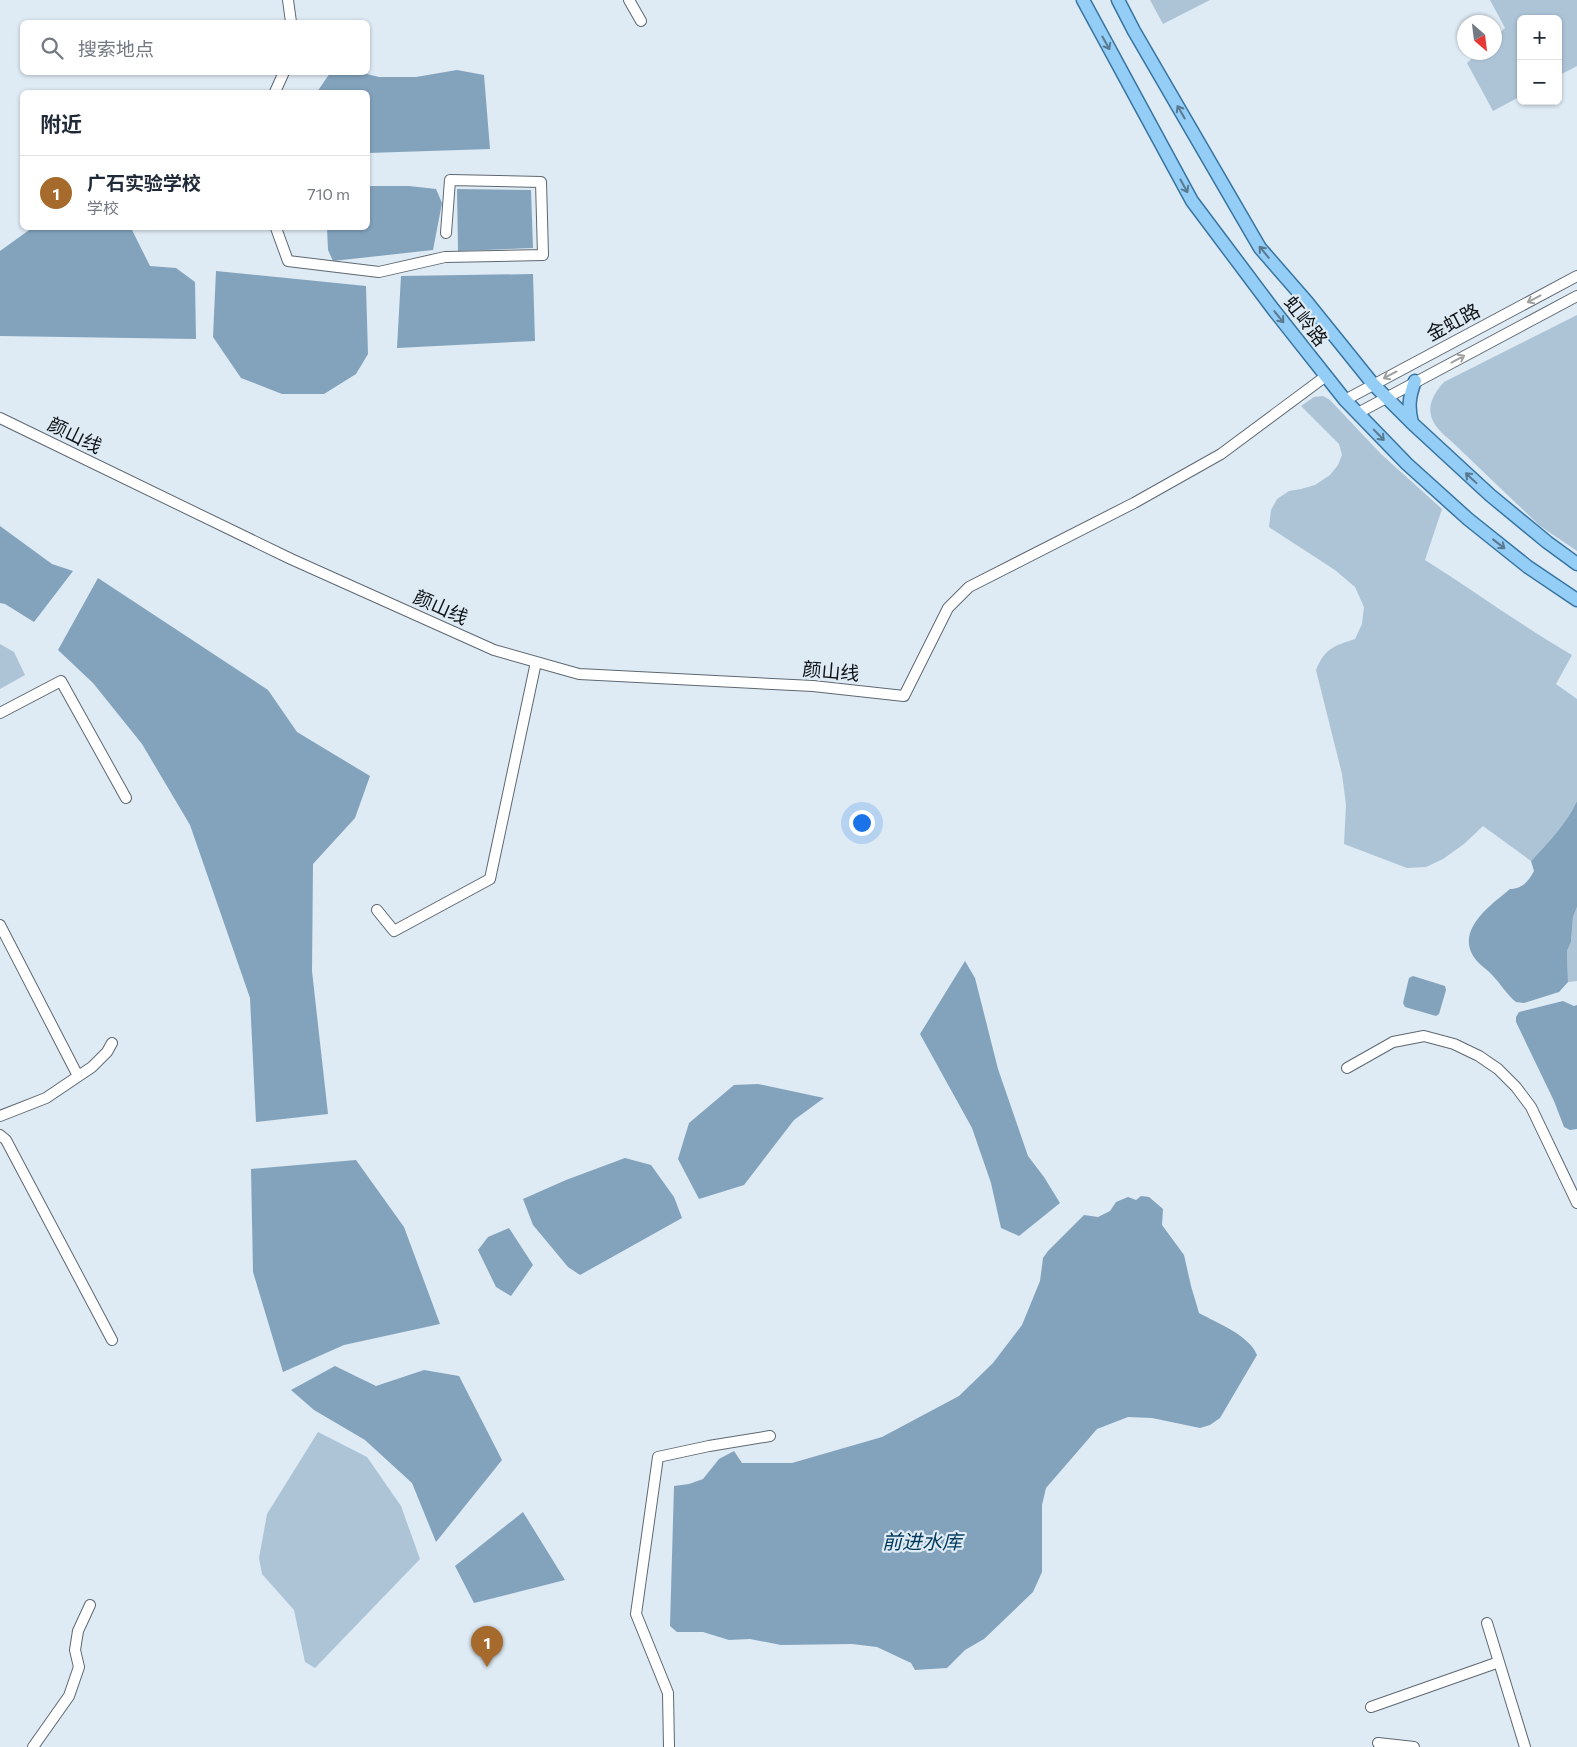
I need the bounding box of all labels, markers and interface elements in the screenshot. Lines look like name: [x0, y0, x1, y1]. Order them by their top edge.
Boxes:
north arrow: [1457, 15, 1502, 60]
map controls: [1517, 15, 1562, 105]
button: +: [1517, 15, 1562, 60]
search box: [20, 20, 370, 75]
icon: search: [38, 34, 66, 62]
one-way arrow: [1102, 35, 1112, 50]
text: 搜索地点: [78, 37, 154, 60]
button: −: [1517, 60, 1562, 105]
one-way arrow: [1176, 106, 1186, 120]
text: 附近: [40, 111, 82, 136]
text: 广石实验学校: [87, 171, 201, 194]
one-way arrow: [1179, 178, 1189, 193]
text: 1: [52, 184, 60, 203]
text: 710 m: [307, 184, 350, 203]
text: 学校: [87, 198, 119, 217]
one-way arrow: [1258, 246, 1269, 259]
street label: 虹岭路: [1280, 291, 1333, 350]
one-way arrow: [1527, 295, 1542, 304]
street label: 金虹路: [1422, 298, 1483, 345]
one-way arrow: [1274, 310, 1285, 323]
one-way arrow: [1450, 354, 1465, 364]
one-way arrow: [1383, 371, 1398, 380]
street label: 颜山线: [45, 412, 106, 457]
one-way arrow: [1373, 429, 1385, 441]
one-way arrow: [1465, 472, 1478, 484]
one-way arrow: [1492, 539, 1506, 549]
street label: 颜山线: [410, 584, 472, 629]
street label: 颜山线: [802, 657, 860, 684]
your location: [849, 810, 875, 836]
water label: 前进水库: [882, 1529, 965, 1553]
pin: 1: [471, 1626, 503, 1667]

